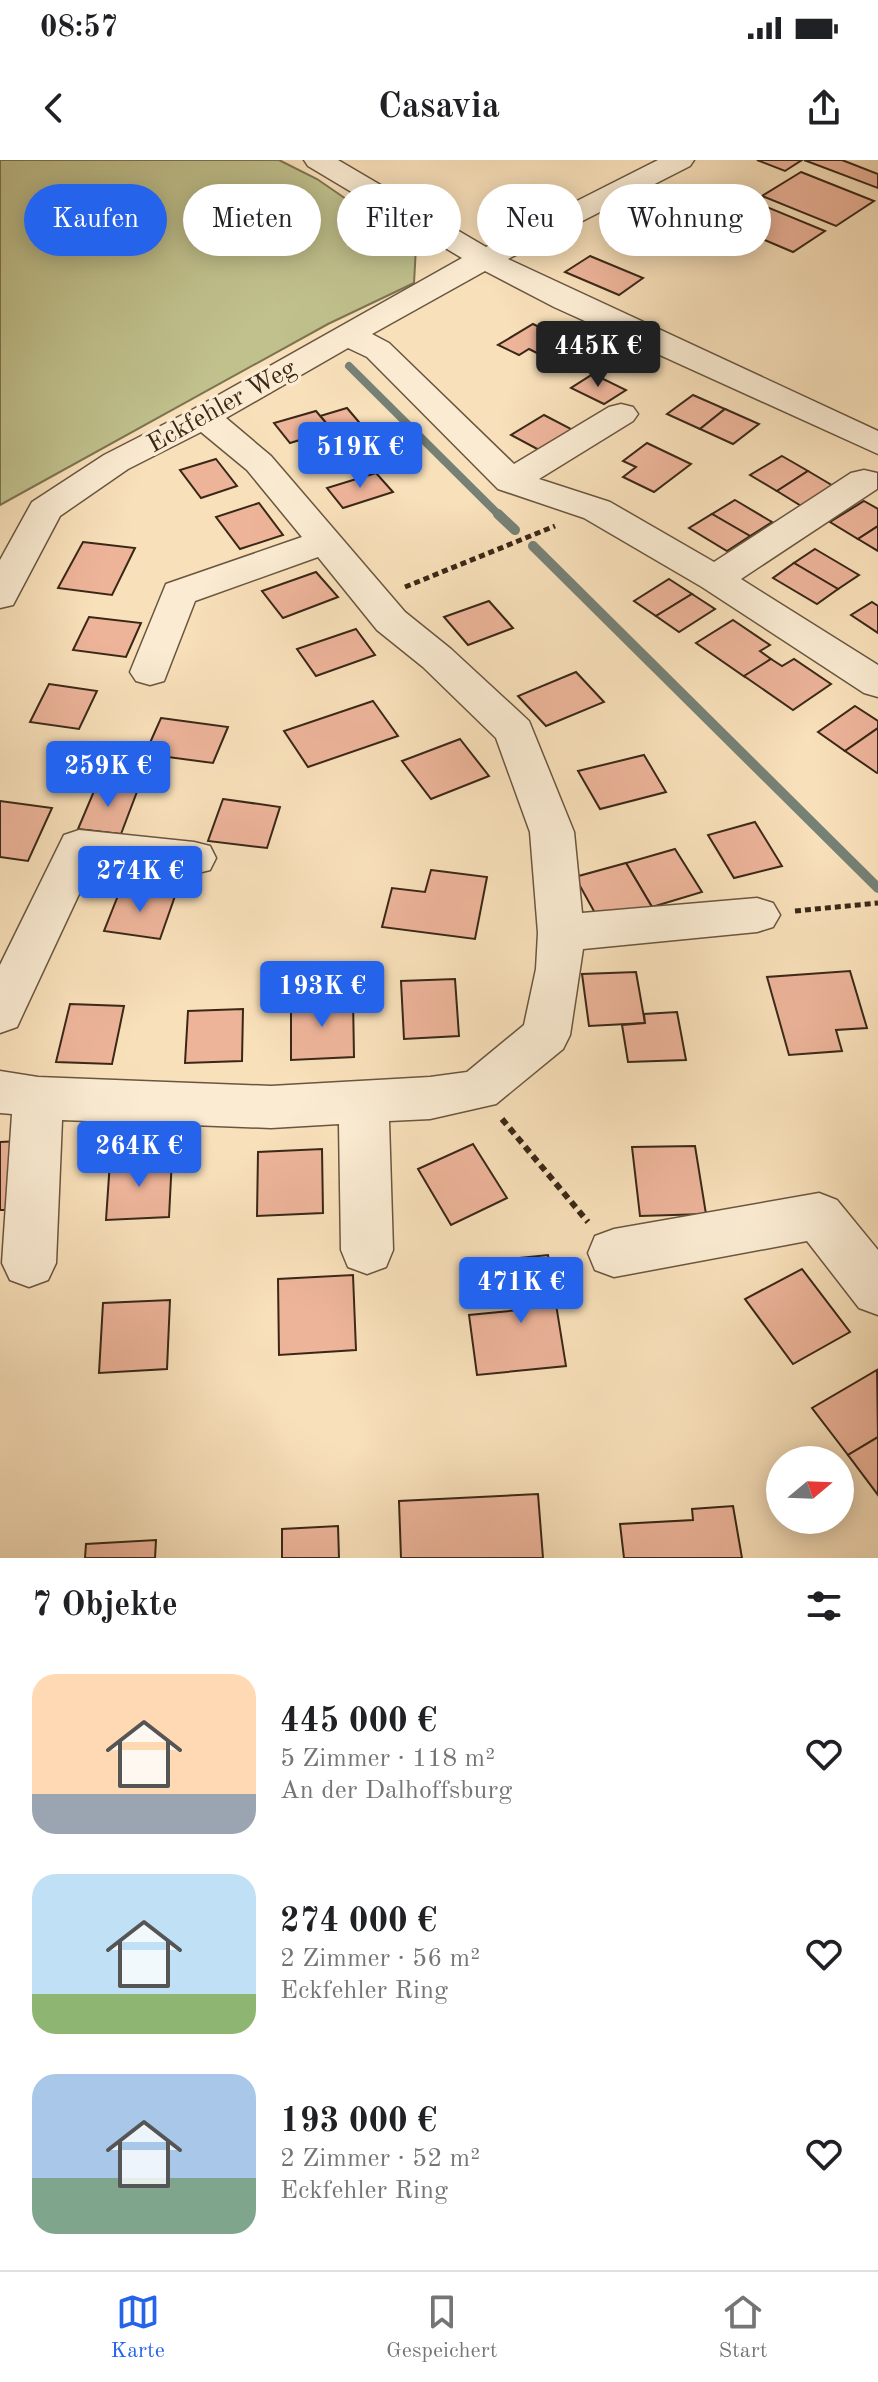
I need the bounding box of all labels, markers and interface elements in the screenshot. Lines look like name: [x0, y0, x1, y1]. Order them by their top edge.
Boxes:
text: 08:57: [40, 13, 118, 43]
icon: back: [32, 86, 76, 130]
icon: share: [802, 86, 846, 130]
text: Casavia: [378, 90, 500, 126]
chip: Kaufen: [24, 184, 167, 256]
chip: Mieten: [183, 184, 321, 256]
chip: Filter: [337, 184, 461, 256]
chip: Neu: [477, 184, 583, 256]
chip: Wohnung: [599, 184, 771, 256]
pin: 445K €: [533, 321, 663, 389]
text: 445K €: [554, 334, 642, 360]
street label: Eckfehler Weg: [143, 355, 301, 458]
pin: 519K €: [295, 422, 425, 490]
text: 519K €: [316, 435, 404, 461]
pin: 259K €: [43, 741, 173, 809]
text: 259K €: [64, 754, 152, 780]
pin: 274K €: [75, 846, 205, 914]
text: 274K €: [96, 859, 184, 885]
pin: 193K €: [257, 961, 387, 1029]
text: 193K €: [278, 974, 366, 1000]
pin: 264K €: [74, 1121, 204, 1189]
text: 264K €: [95, 1134, 183, 1160]
pin: 471K €: [456, 1257, 586, 1325]
text: 471K €: [477, 1270, 565, 1296]
north arrow: [766, 1446, 854, 1534]
map controls: [766, 1446, 854, 1534]
icon: filters: [802, 1584, 846, 1628]
text: 7 Objekte: [32, 1589, 178, 1623]
text: 445 000 €: [280, 1705, 437, 1739]
icon: home: [96, 1706, 192, 1802]
icon: heart: [802, 1732, 846, 1776]
text: 5 Zimmer · 118 m²: [280, 1746, 495, 1772]
text: An der Dalhoffsburg: [280, 1778, 512, 1804]
text: 274 000 €: [280, 1905, 437, 1939]
icon: home: [96, 1906, 192, 2002]
icon: heart: [802, 1932, 846, 1976]
text: 2 Zimmer · 56 m²: [280, 1946, 480, 1972]
text: Eckfehler Ring: [280, 1978, 448, 2004]
text: 193 000 €: [280, 2105, 437, 2139]
icon: home: [96, 2106, 192, 2202]
icon: heart: [802, 2132, 846, 2176]
text: 2 Zimmer · 52 m²: [280, 2146, 480, 2172]
text: Eckfehler Ring: [280, 2178, 448, 2204]
tab: Karte: [111, 2290, 165, 2365]
tab: Gespeichert: [386, 2290, 497, 2365]
tab: Start: [718, 2290, 767, 2365]

